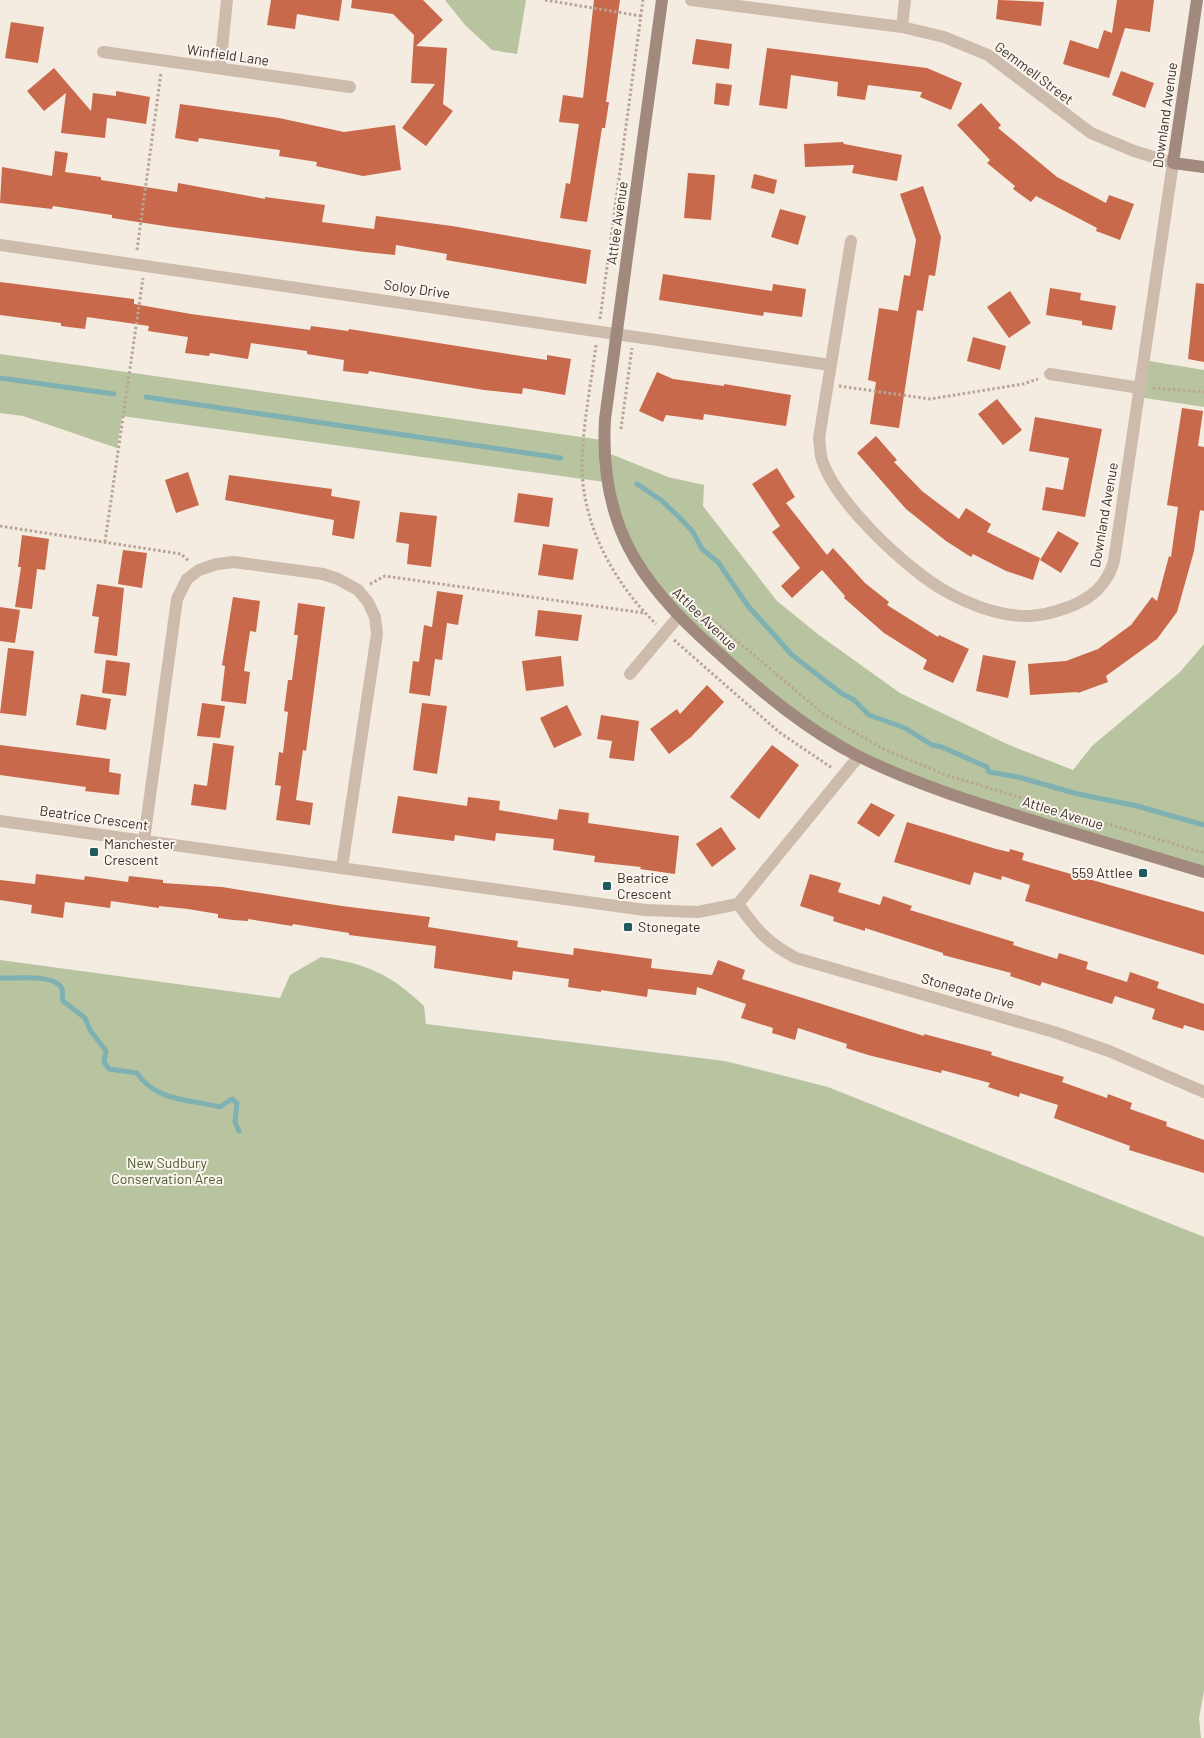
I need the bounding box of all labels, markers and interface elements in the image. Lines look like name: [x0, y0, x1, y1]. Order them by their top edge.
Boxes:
street label: Gemmell Street: [992, 38, 1077, 108]
street label: Winfield Lane: [186, 40, 270, 69]
street label: Downland Avenue: [1149, 61, 1180, 169]
street label: Attlee Avenue: [602, 180, 631, 266]
street label: Soloy Drive: [383, 275, 451, 302]
street label: Downland Avenue: [1086, 461, 1121, 569]
street label: Attlee Avenue: [669, 583, 741, 654]
street label: Attlee Avenue: [1021, 792, 1106, 833]
street label: Beatrice Crescent: [39, 801, 149, 834]
place label: Manchester Crescent: [104, 835, 175, 868]
marker: Manchester Crescent: [88, 846, 100, 858]
place label: 559 Attlee: [1072, 864, 1133, 881]
marker: 559 Attlee: [1137, 867, 1149, 879]
place label: Beatrice Crescent: [617, 869, 672, 902]
marker: Beatrice Crescent: [601, 880, 613, 892]
place label: Stonegate: [638, 918, 701, 935]
marker: Stonegate: [622, 921, 634, 933]
street label: Stonegate Drive: [919, 969, 1017, 1012]
park label: New Sudbury Conservation Area: [111, 1154, 223, 1187]

